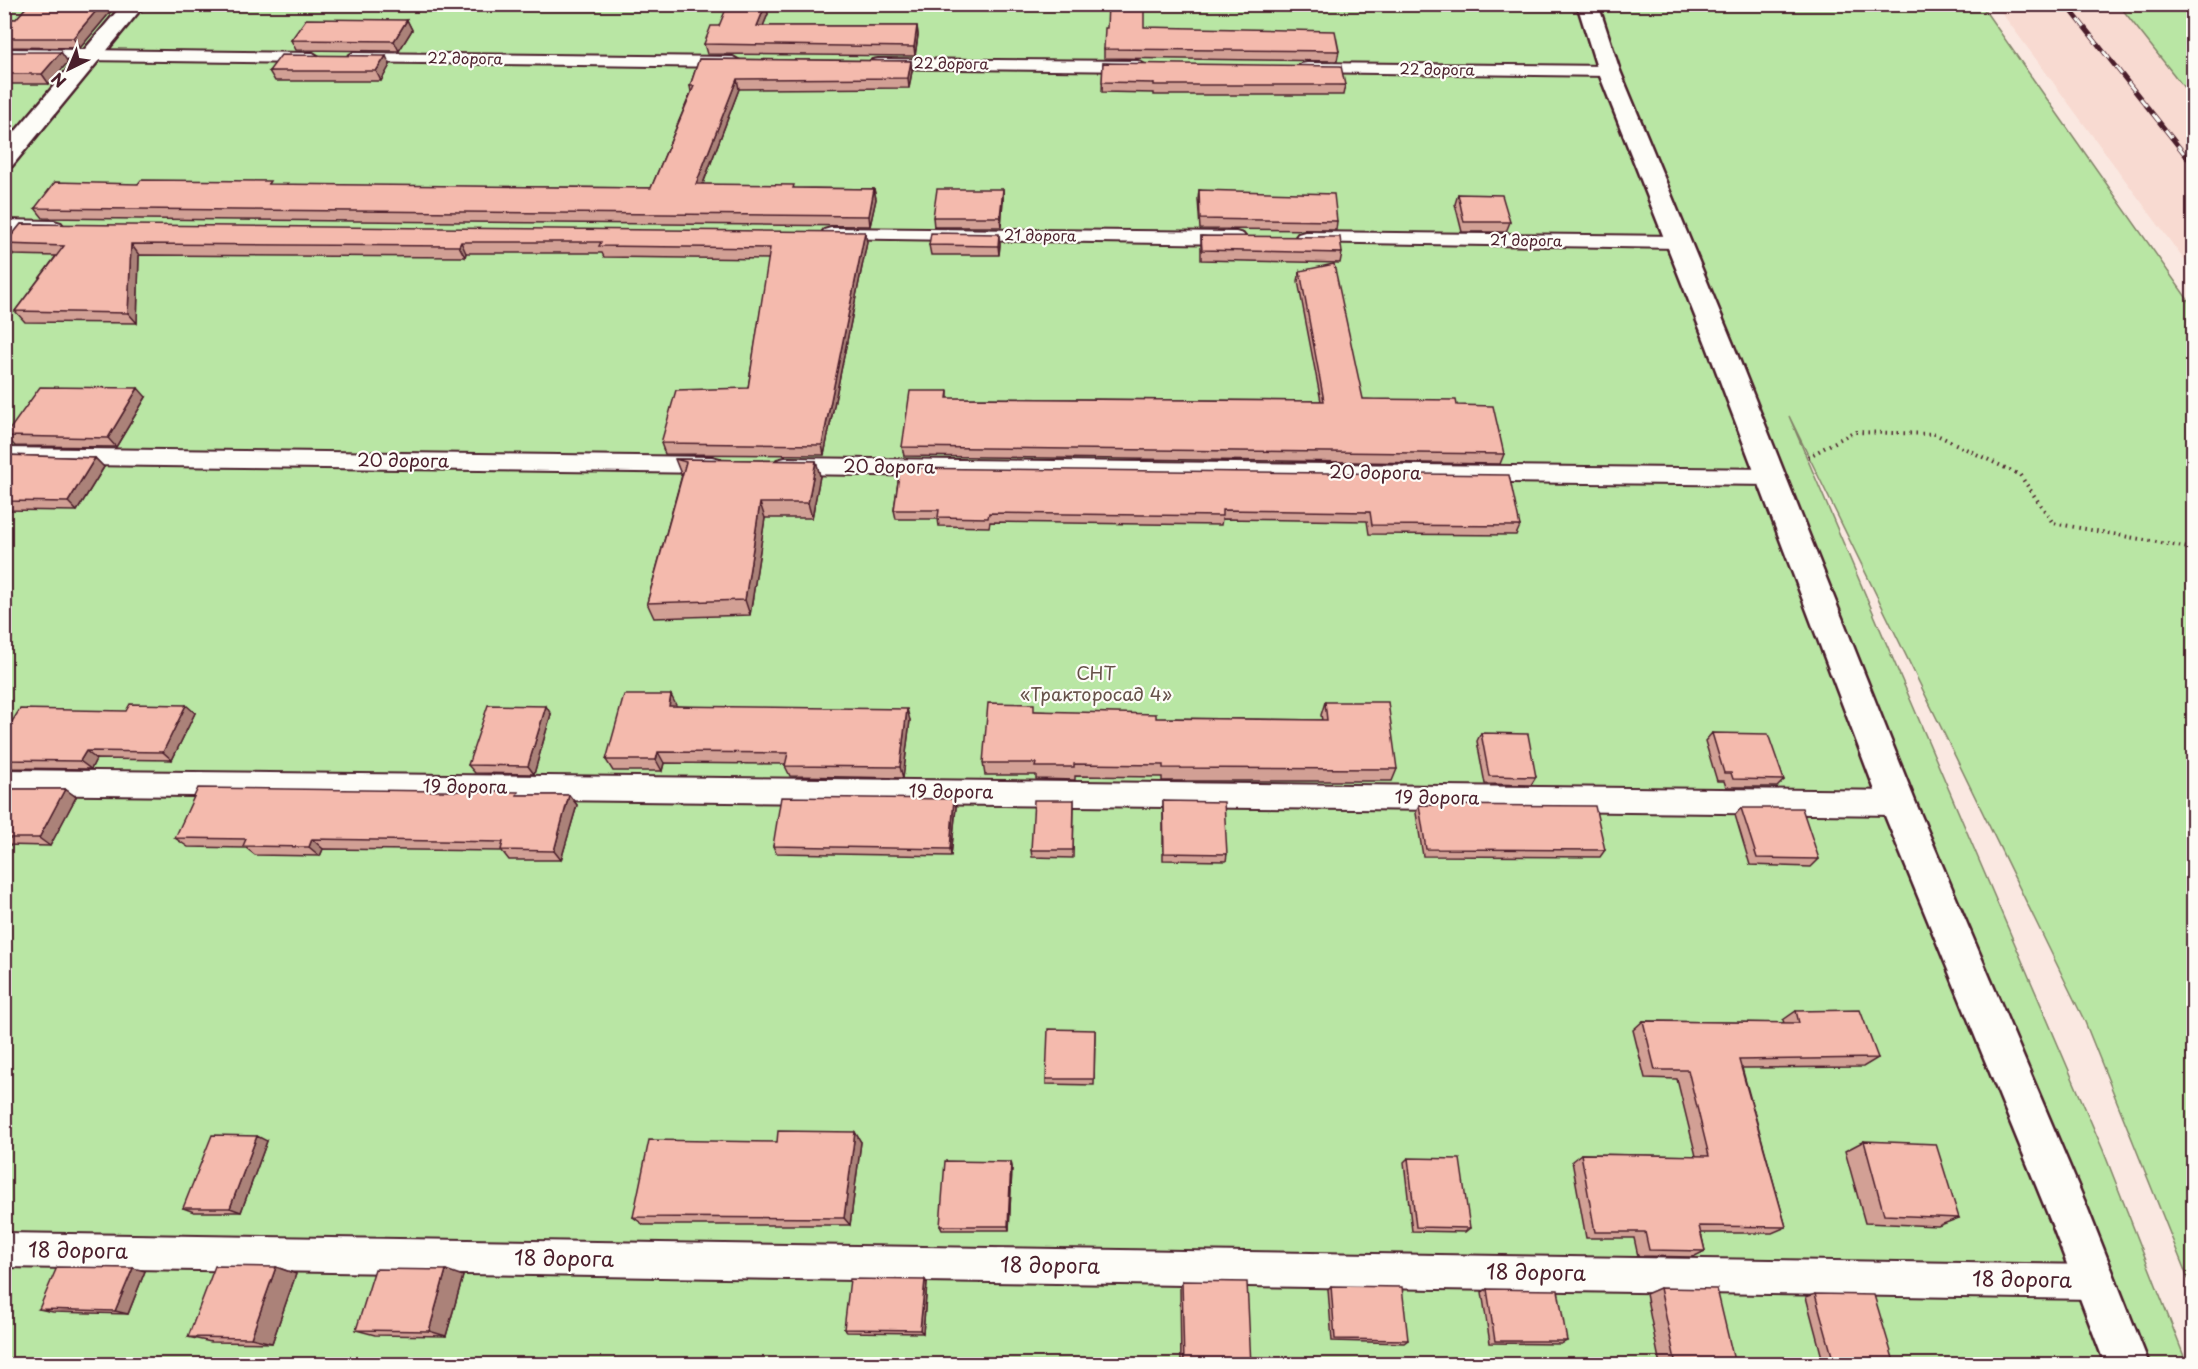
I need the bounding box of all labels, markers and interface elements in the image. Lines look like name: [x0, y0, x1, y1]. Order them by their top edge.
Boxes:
north arrow: [39, 39, 99, 99]
street label: 22 дорога: [427, 45, 504, 70]
street label: 22 дорога: [913, 50, 990, 75]
street label: 22 дорога: [1399, 56, 1476, 81]
text: N: [45, 68, 71, 94]
street label: 21 дорога: [1004, 222, 1077, 247]
street label: 21 дорога: [1490, 227, 1563, 252]
street label: 20 дорога: [357, 445, 450, 474]
street label: 20 дорога: [843, 451, 936, 480]
street label: 20 дорога: [1329, 457, 1422, 486]
park label: СНТ «Тракторосад 4»: [1020, 659, 1172, 707]
street label: 19 дорога: [422, 771, 508, 800]
street label: 19 дорога: [908, 776, 994, 805]
street label: 19 дорога: [1394, 782, 1480, 811]
street label: 18 дорога: [28, 1232, 128, 1266]
street label: 18 дорога: [514, 1240, 614, 1274]
street label: 18 дорога: [1000, 1247, 1100, 1281]
street label: 18 дорога: [1486, 1254, 1586, 1288]
street label: 18 дорога: [1972, 1261, 2072, 1295]

